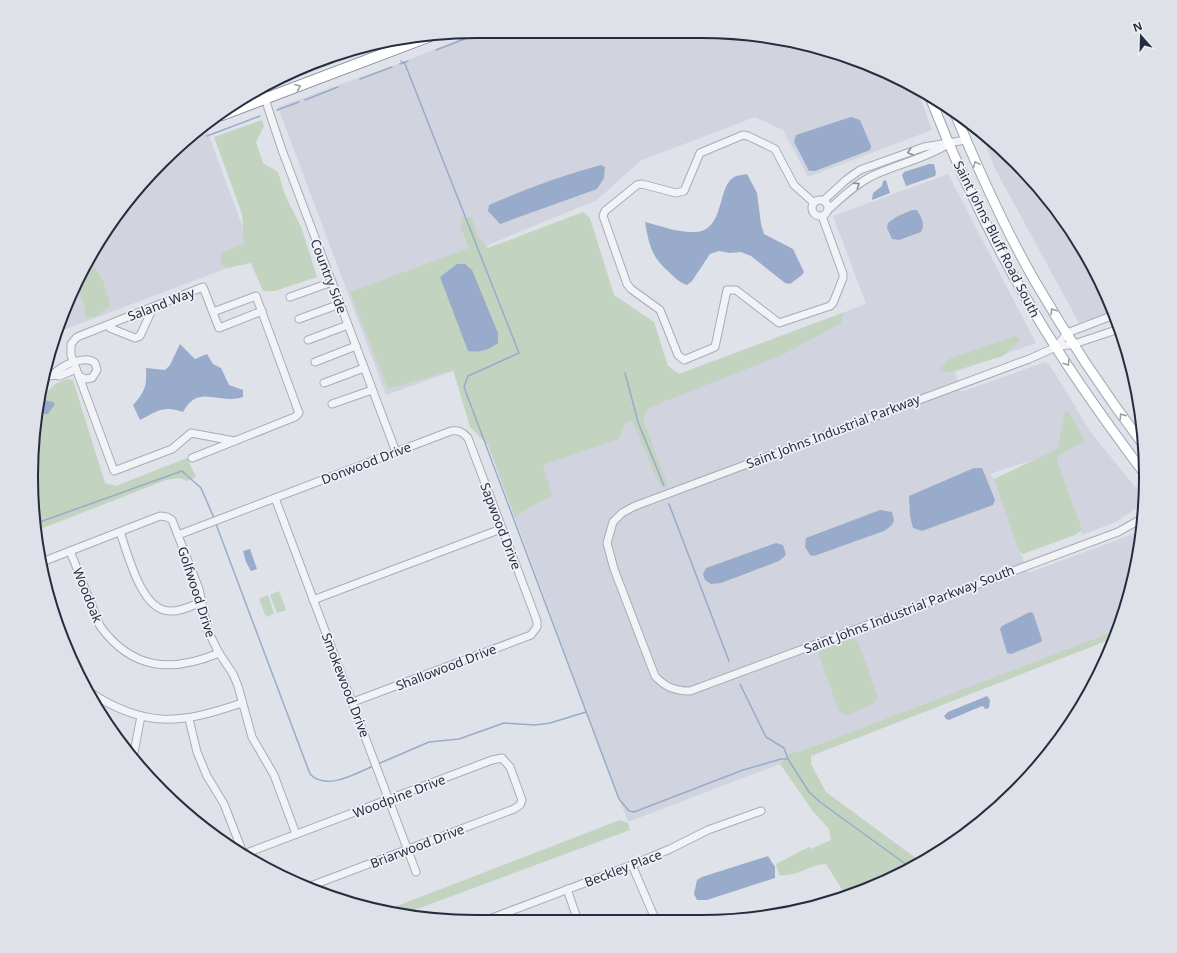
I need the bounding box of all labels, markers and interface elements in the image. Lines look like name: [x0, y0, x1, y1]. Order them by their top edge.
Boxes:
north arrow: [1121, 16, 1161, 56]
text: N: [1131, 18, 1144, 35]
one-way arrow: [294, 83, 301, 91]
one-way arrow: [907, 147, 914, 156]
street label: Saint Johns Bluff Road South: [950, 158, 1044, 320]
one-way arrow: [973, 160, 981, 168]
one-way arrow: [853, 183, 860, 190]
street label: Country Side: [307, 236, 351, 316]
street label: Saland Way: [125, 283, 197, 325]
one-way arrow: [1051, 308, 1058, 315]
one-way arrow: [1062, 359, 1070, 366]
street label: Saint Johns Industrial Parkway: [744, 389, 923, 473]
one-way arrow: [1120, 413, 1127, 420]
street label: Donwood Drive: [318, 438, 414, 488]
street label: Sapwood Drive: [476, 480, 526, 572]
street label: Golfwood Drive: [174, 544, 220, 640]
street label: Saint Johns Industrial Parkway South: [801, 560, 1017, 658]
street label: Woodoak: [69, 565, 107, 625]
street label: Smokewood Drive: [318, 630, 374, 740]
street label: Shallowood Drive: [393, 640, 499, 694]
street label: Woodpine Drive: [350, 770, 448, 822]
street label: Briarwood Drive: [367, 820, 467, 872]
street label: Beckley Place: [582, 845, 664, 891]

